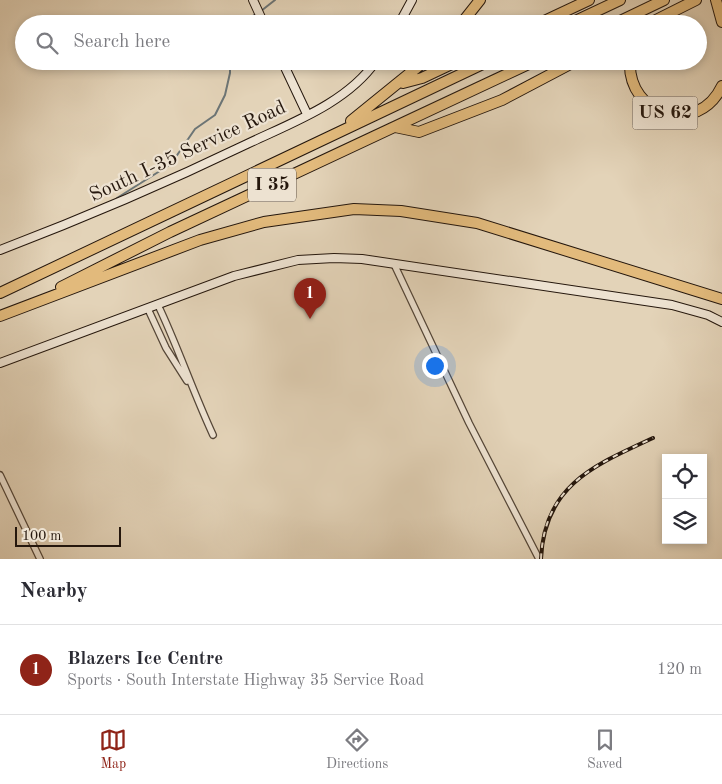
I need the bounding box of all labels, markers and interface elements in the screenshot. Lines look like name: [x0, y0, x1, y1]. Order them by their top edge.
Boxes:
search box: [15, 15, 707, 70]
icon: search: [33, 29, 61, 57]
text: Search here: [73, 33, 170, 52]
road number: US 62: [632, 96, 698, 130]
street label: South I-35 Service Road: [87, 98, 289, 206]
road number: I 35: [248, 168, 296, 202]
pin: 1: [294, 278, 326, 319]
your location: [422, 353, 448, 379]
map controls: [662, 454, 707, 544]
button: locate: [662, 454, 707, 499]
button: layers: [662, 499, 707, 544]
scale bar: [15, 524, 121, 547]
text: 100 m: [22, 529, 61, 543]
text: Nearby: [20, 581, 88, 602]
text: Blazers Ice Centre: [67, 650, 223, 669]
text: 1: [31, 662, 41, 678]
text: 120 m: [657, 662, 702, 678]
text: Sports · South Interstate Highway 35 Service Road: [67, 673, 424, 689]
tab: Map: [99, 726, 127, 773]
tab: Directions: [326, 726, 388, 773]
tab: Saved: [587, 726, 623, 773]

